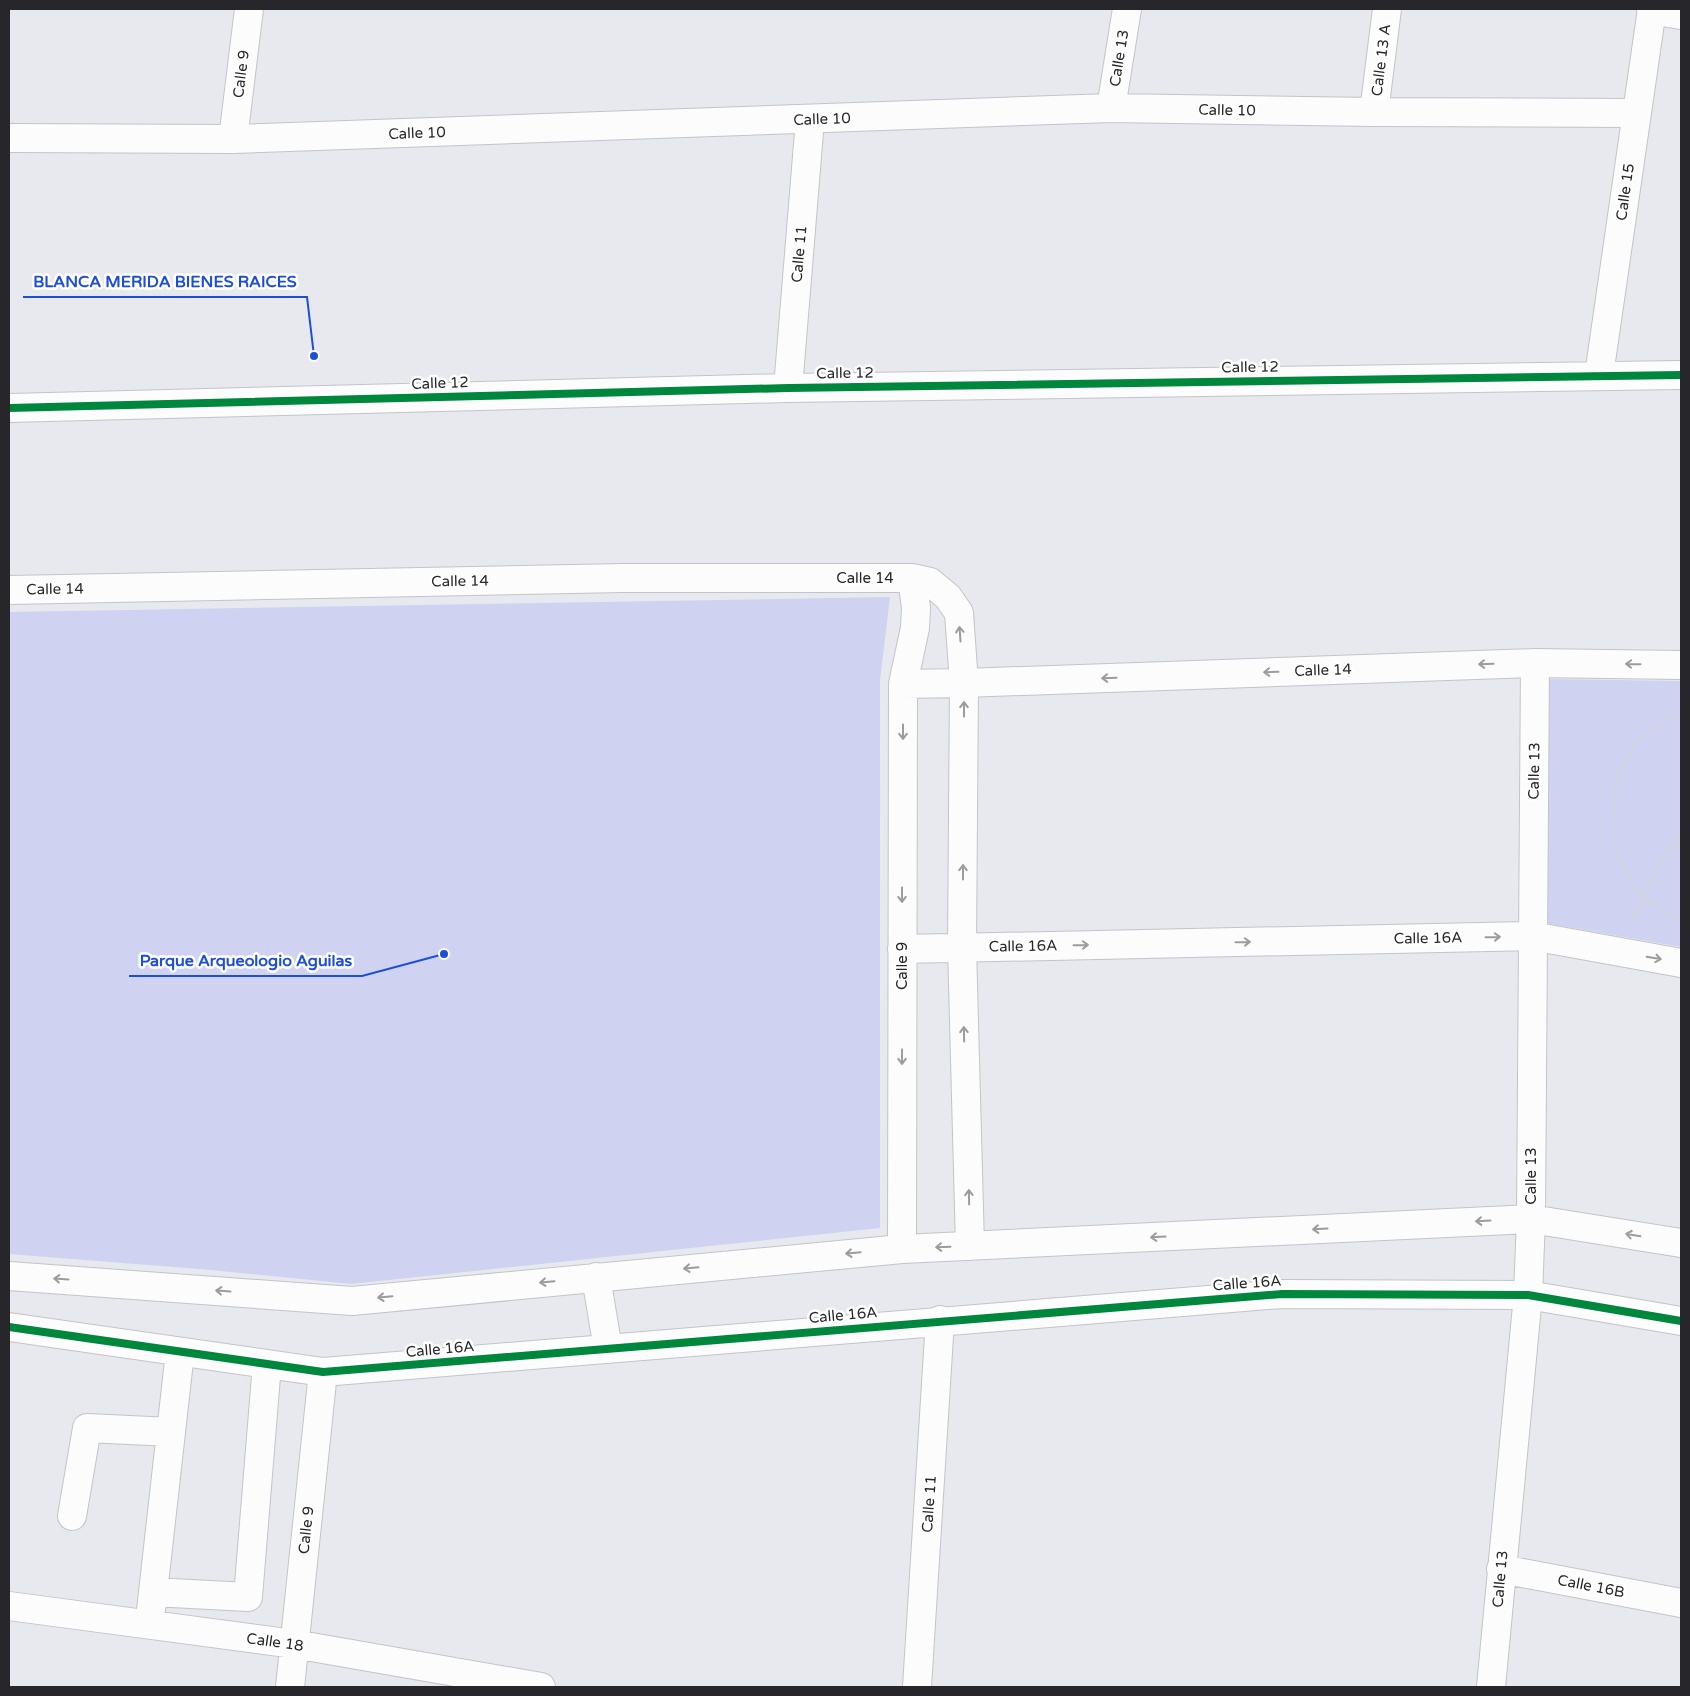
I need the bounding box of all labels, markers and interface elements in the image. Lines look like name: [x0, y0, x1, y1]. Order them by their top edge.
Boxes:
street label: Calle 13 A: [1368, 23, 1394, 97]
street label: Calle 13: [1106, 28, 1132, 88]
street label: Calle 9: [229, 49, 253, 99]
street label: Calle 10: [1198, 100, 1256, 120]
street label: Calle 10: [793, 109, 851, 129]
street label: Calle 10: [388, 123, 446, 143]
street label: Calle 15: [1612, 162, 1638, 222]
street label: Calle 11: [788, 225, 810, 283]
callout: BLANCA MERIDA BIENES RAICES: [23, 266, 307, 297]
text: BLANCA MERIDA BIENES RAICES: [33, 272, 297, 292]
street label: Calle 12: [1221, 357, 1279, 377]
street label: Calle 12: [816, 363, 874, 383]
street label: Calle 12: [411, 373, 469, 393]
street label: Calle 14: [836, 569, 894, 587]
street label: Calle 14: [431, 571, 489, 591]
street label: Calle 14: [26, 579, 84, 599]
one-way arrow: [956, 627, 965, 643]
one-way arrow: [1625, 659, 1641, 669]
street label: Calle 14: [1294, 660, 1352, 680]
one-way arrow: [1479, 660, 1495, 669]
one-way arrow: [1264, 667, 1280, 677]
one-way arrow: [1101, 673, 1117, 682]
one-way arrow: [959, 702, 969, 718]
one-way arrow: [898, 724, 908, 740]
street label: Calle 13: [1524, 742, 1544, 800]
one-way arrow: [958, 864, 968, 880]
one-way arrow: [897, 886, 907, 903]
street label: Calle 16A: [1393, 928, 1463, 948]
one-way arrow: [1485, 932, 1501, 942]
street label: Calle 16A: [988, 936, 1058, 956]
one-way arrow: [1235, 937, 1251, 947]
one-way arrow: [1072, 940, 1089, 950]
street label: Calle 9: [893, 942, 911, 990]
callout: Parque Arqueologio Aguilas: [129, 945, 362, 976]
text: Parque Arqueologio Aguilas: [140, 951, 353, 971]
one-way arrow: [1646, 954, 1662, 963]
one-way arrow: [960, 1027, 969, 1043]
one-way arrow: [897, 1049, 907, 1065]
street label: Calle 13: [1522, 1147, 1540, 1205]
one-way arrow: [964, 1189, 973, 1205]
one-way arrow: [1475, 1216, 1491, 1225]
one-way arrow: [1312, 1224, 1328, 1233]
one-way arrow: [1625, 1230, 1641, 1240]
one-way arrow: [1150, 1232, 1166, 1241]
one-way arrow: [935, 1242, 951, 1251]
one-way arrow: [845, 1248, 861, 1258]
one-way arrow: [684, 1264, 700, 1273]
street label: Calle 16A: [1212, 1272, 1282, 1294]
one-way arrow: [54, 1275, 70, 1284]
one-way arrow: [539, 1277, 555, 1287]
one-way arrow: [216, 1287, 232, 1296]
one-way arrow: [378, 1293, 394, 1302]
street label: Calle 16A: [808, 1303, 878, 1327]
street label: Calle 16A: [405, 1337, 475, 1361]
street label: Calle 11: [918, 1475, 940, 1533]
street label: Calle 9: [295, 1505, 317, 1555]
street label: Calle 13: [1489, 1550, 1511, 1608]
street label: Calle 16B: [1556, 1571, 1626, 1601]
street label: Calle 18: [245, 1629, 305, 1655]

